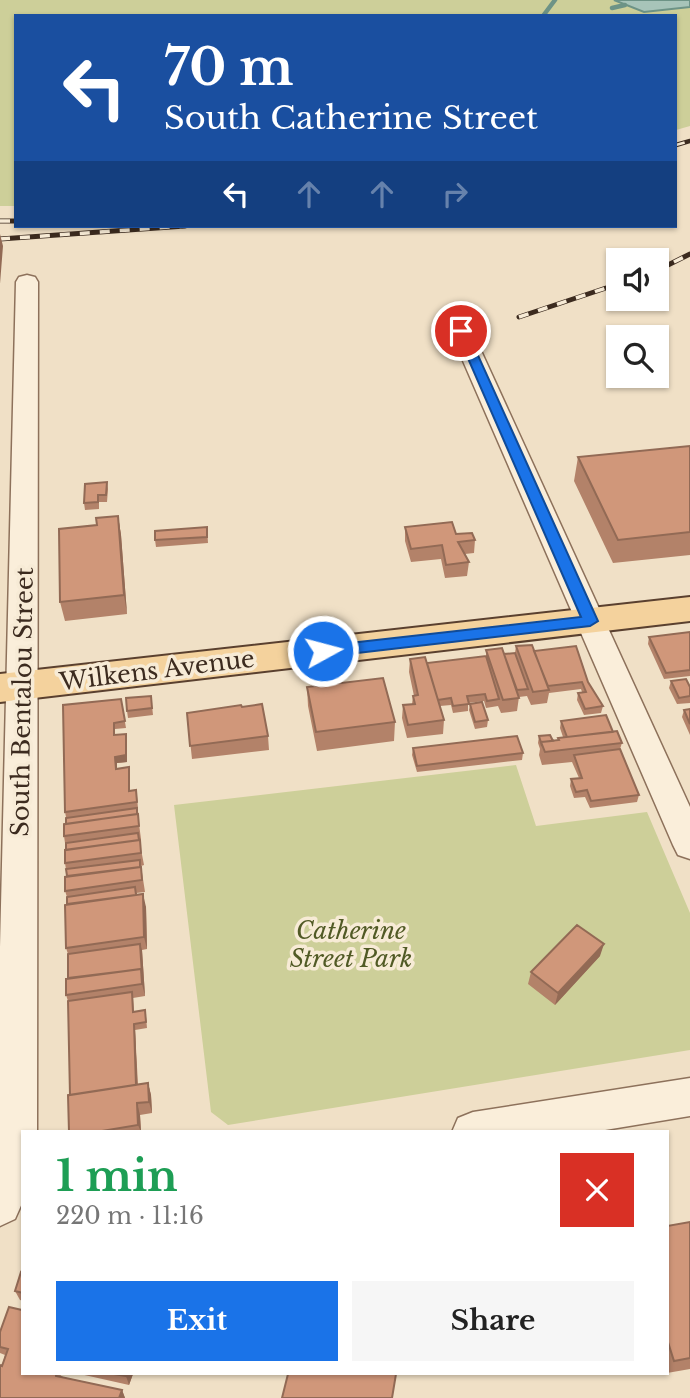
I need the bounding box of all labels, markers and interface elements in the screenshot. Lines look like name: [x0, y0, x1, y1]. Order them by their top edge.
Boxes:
text: 70 m: [164, 37, 294, 98]
icon: left: [49, 42, 140, 133]
text: South Catherine Street: [164, 98, 538, 138]
icon: left: [217, 175, 255, 213]
icon: ahead: [290, 175, 328, 213]
icon: ahead: [363, 175, 401, 213]
icon: right: [436, 175, 474, 213]
map controls: [606, 248, 669, 388]
button: sound: [606, 248, 669, 311]
pin: [431, 301, 491, 361]
icon: arrive: [442, 312, 480, 350]
button: search: [606, 325, 669, 388]
street label: South Bentalou Street: [5, 567, 39, 837]
position arrow: [286, 614, 360, 688]
street label: Wilkens Avenue: [57, 644, 256, 696]
park label: Catherine Street Park: [290, 916, 412, 973]
text: 1 min: [56, 1150, 178, 1202]
button: close: [560, 1153, 634, 1227]
text: 220 m · 11:16: [56, 1202, 204, 1230]
button: Exit: [56, 1281, 338, 1361]
button: Share: [352, 1281, 634, 1361]

